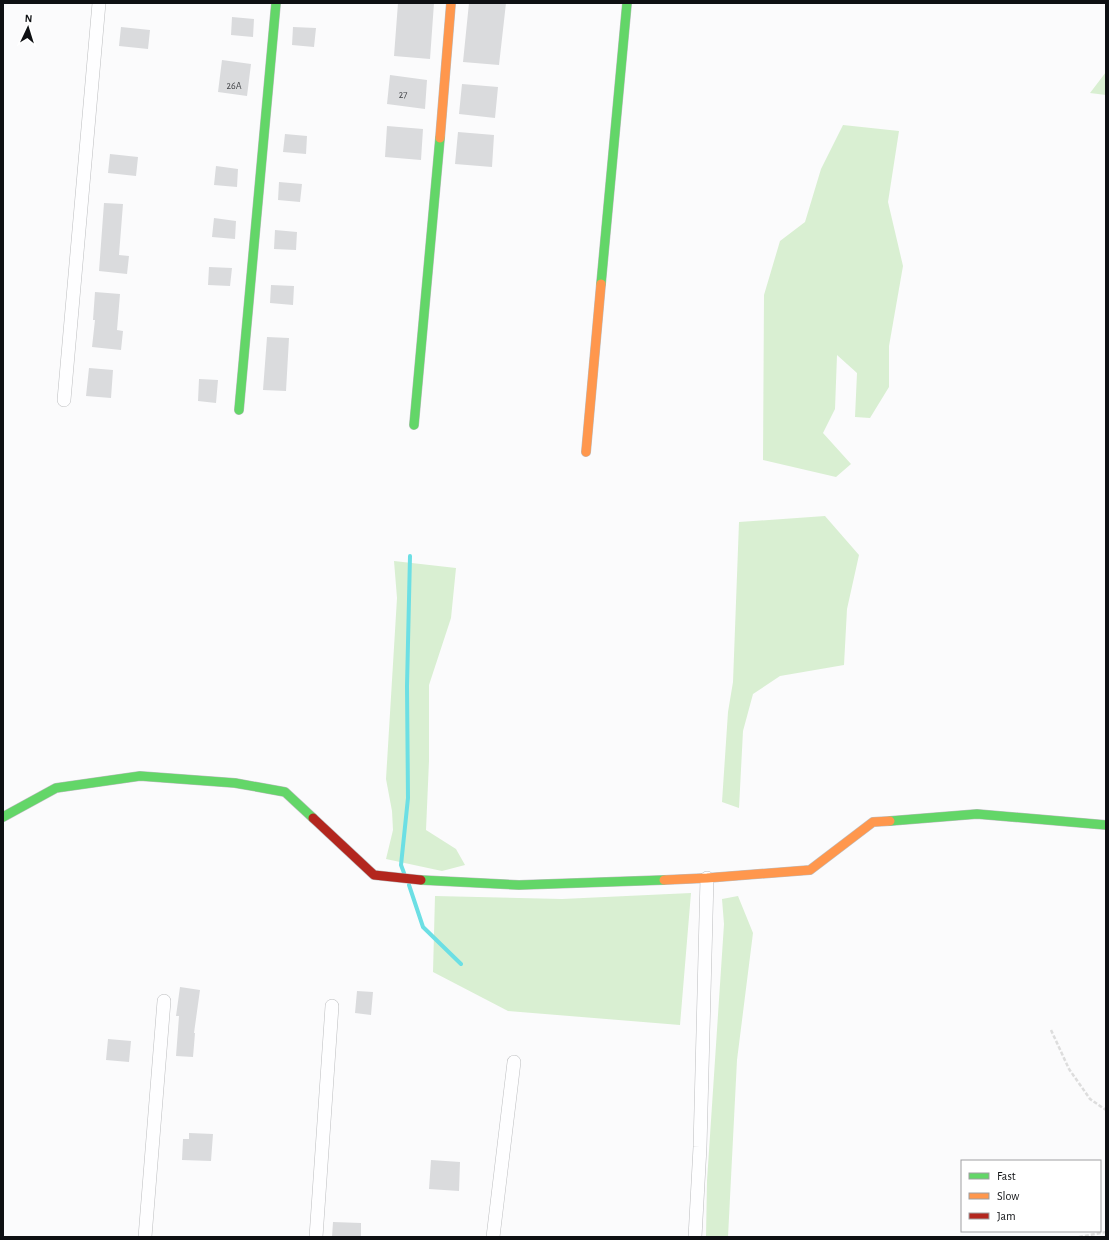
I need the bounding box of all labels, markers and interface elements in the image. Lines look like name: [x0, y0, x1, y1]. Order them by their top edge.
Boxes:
north arrow: [8, 8, 48, 48]
text: N: [24, 13, 33, 24]
house number: 26А: [226, 81, 242, 91]
house number: 27: [399, 90, 407, 100]
legend: [961, 1160, 1101, 1232]
text: Fast: [997, 1170, 1016, 1182]
text: Slow: [997, 1190, 1019, 1202]
text: Jam: [997, 1210, 1016, 1222]

